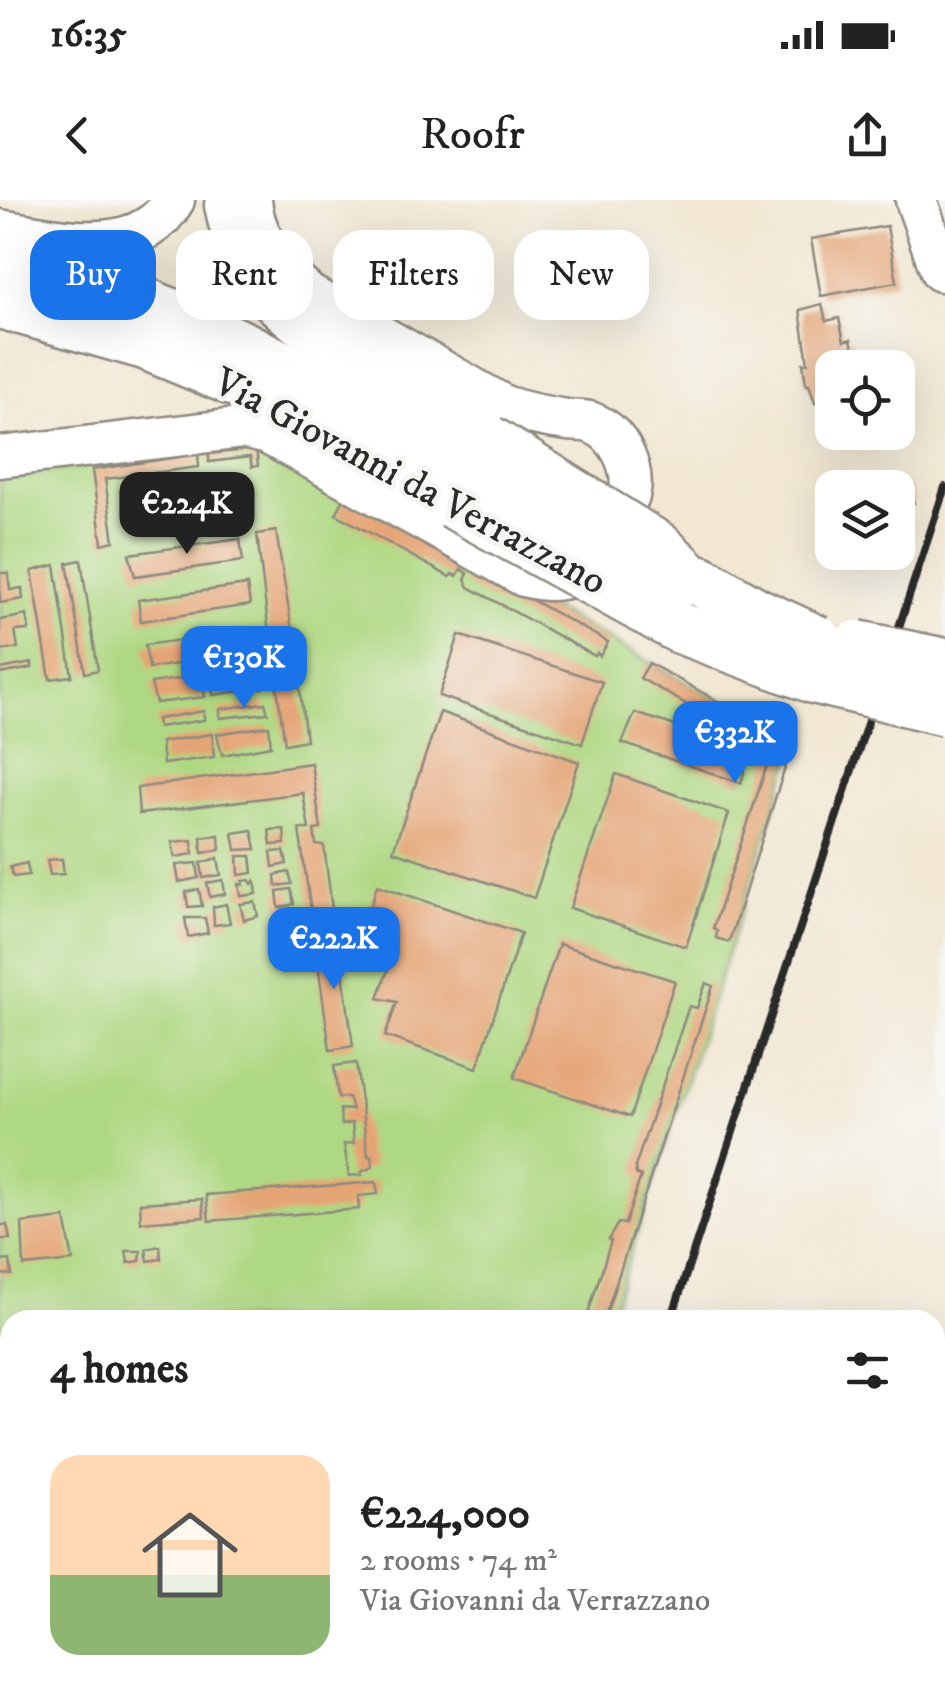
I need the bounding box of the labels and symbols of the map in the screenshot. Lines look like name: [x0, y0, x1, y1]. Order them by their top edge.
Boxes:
street label: Via Giovanni da Verrazzano: [204, 357, 615, 608]
pin: €224K: [117, 472, 257, 557]
pin: €130K: [174, 626, 314, 711]
pin: €332K: [665, 701, 805, 786]
pin: €222K: [264, 907, 404, 992]

